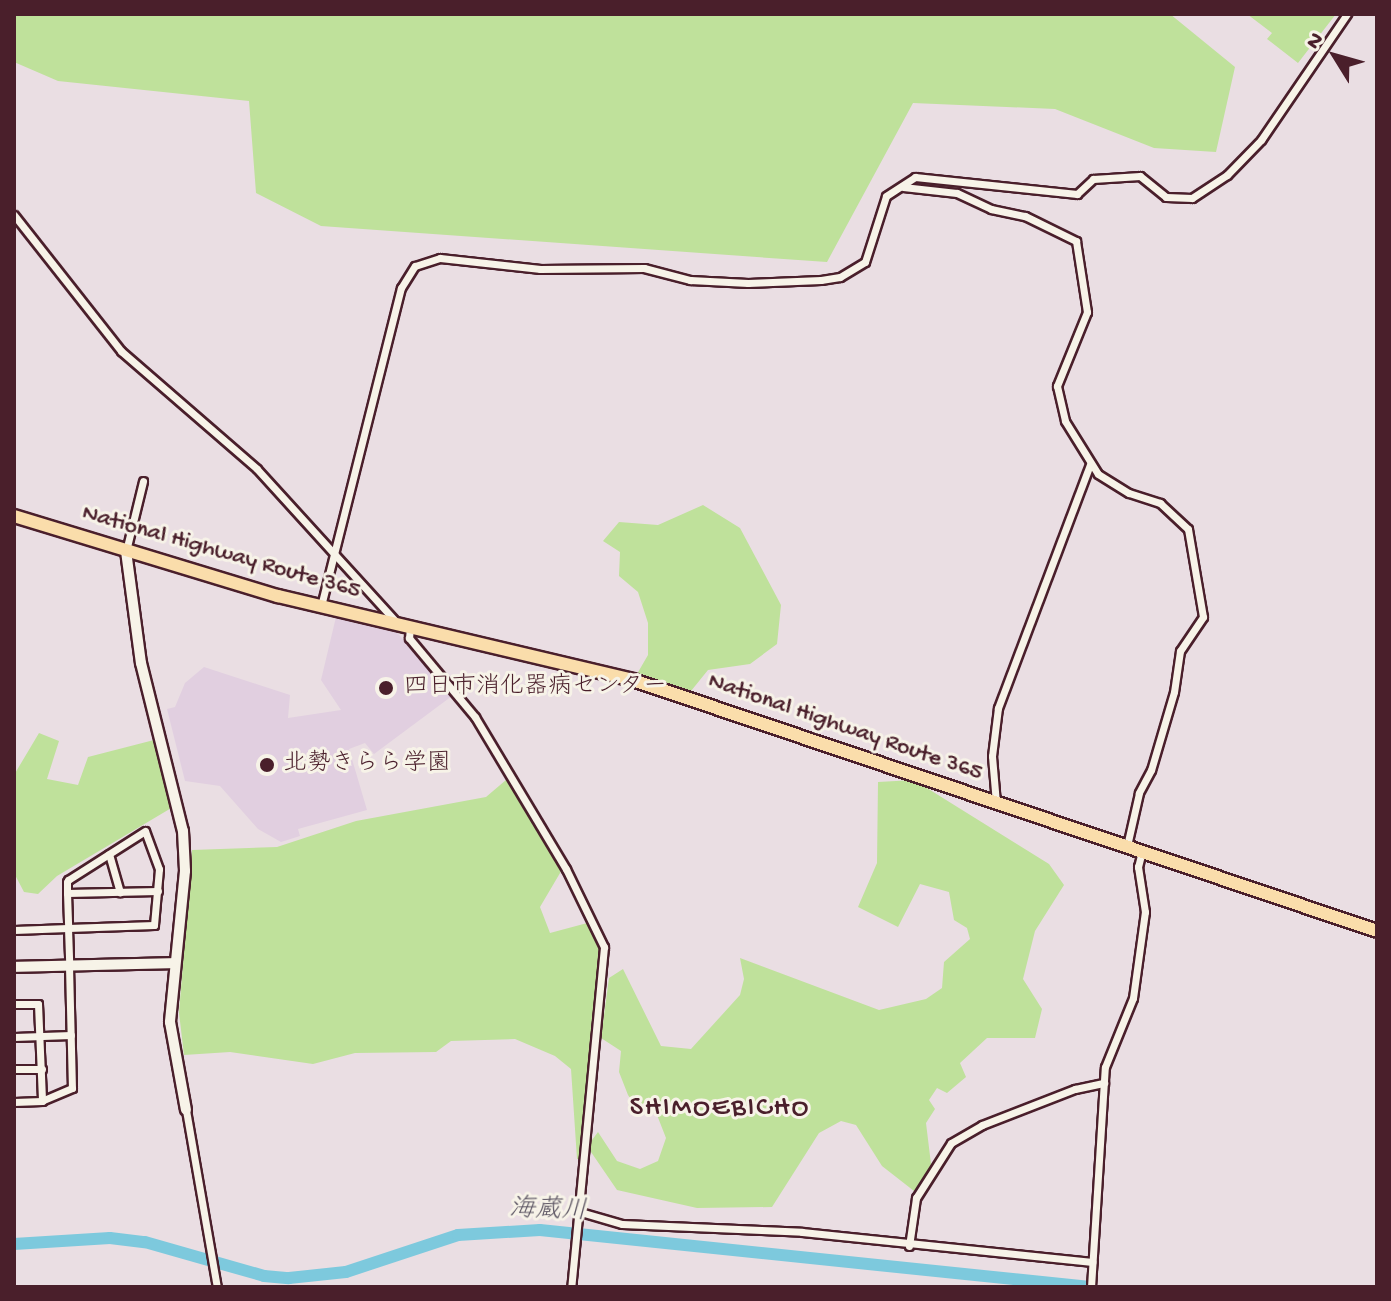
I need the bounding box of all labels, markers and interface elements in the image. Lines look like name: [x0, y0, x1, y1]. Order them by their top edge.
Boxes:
north arrow: [1295, 16, 1375, 96]
text: N: [1301, 28, 1331, 55]
street label: National Highway Route 365: [78, 499, 364, 607]
street label: National Highway Route 365: [704, 667, 986, 789]
place label: 四日市消化器病センター: [404, 674, 668, 702]
marker: 四日市消化器病センター: [375, 677, 397, 699]
place label: 北勢きらら学園: [283, 751, 451, 779]
marker: 北勢きらら学園: [258, 756, 276, 774]
district label: SHIMOEBICHO: [630, 1092, 810, 1126]
water label: 海蔵川: [508, 1195, 588, 1229]

